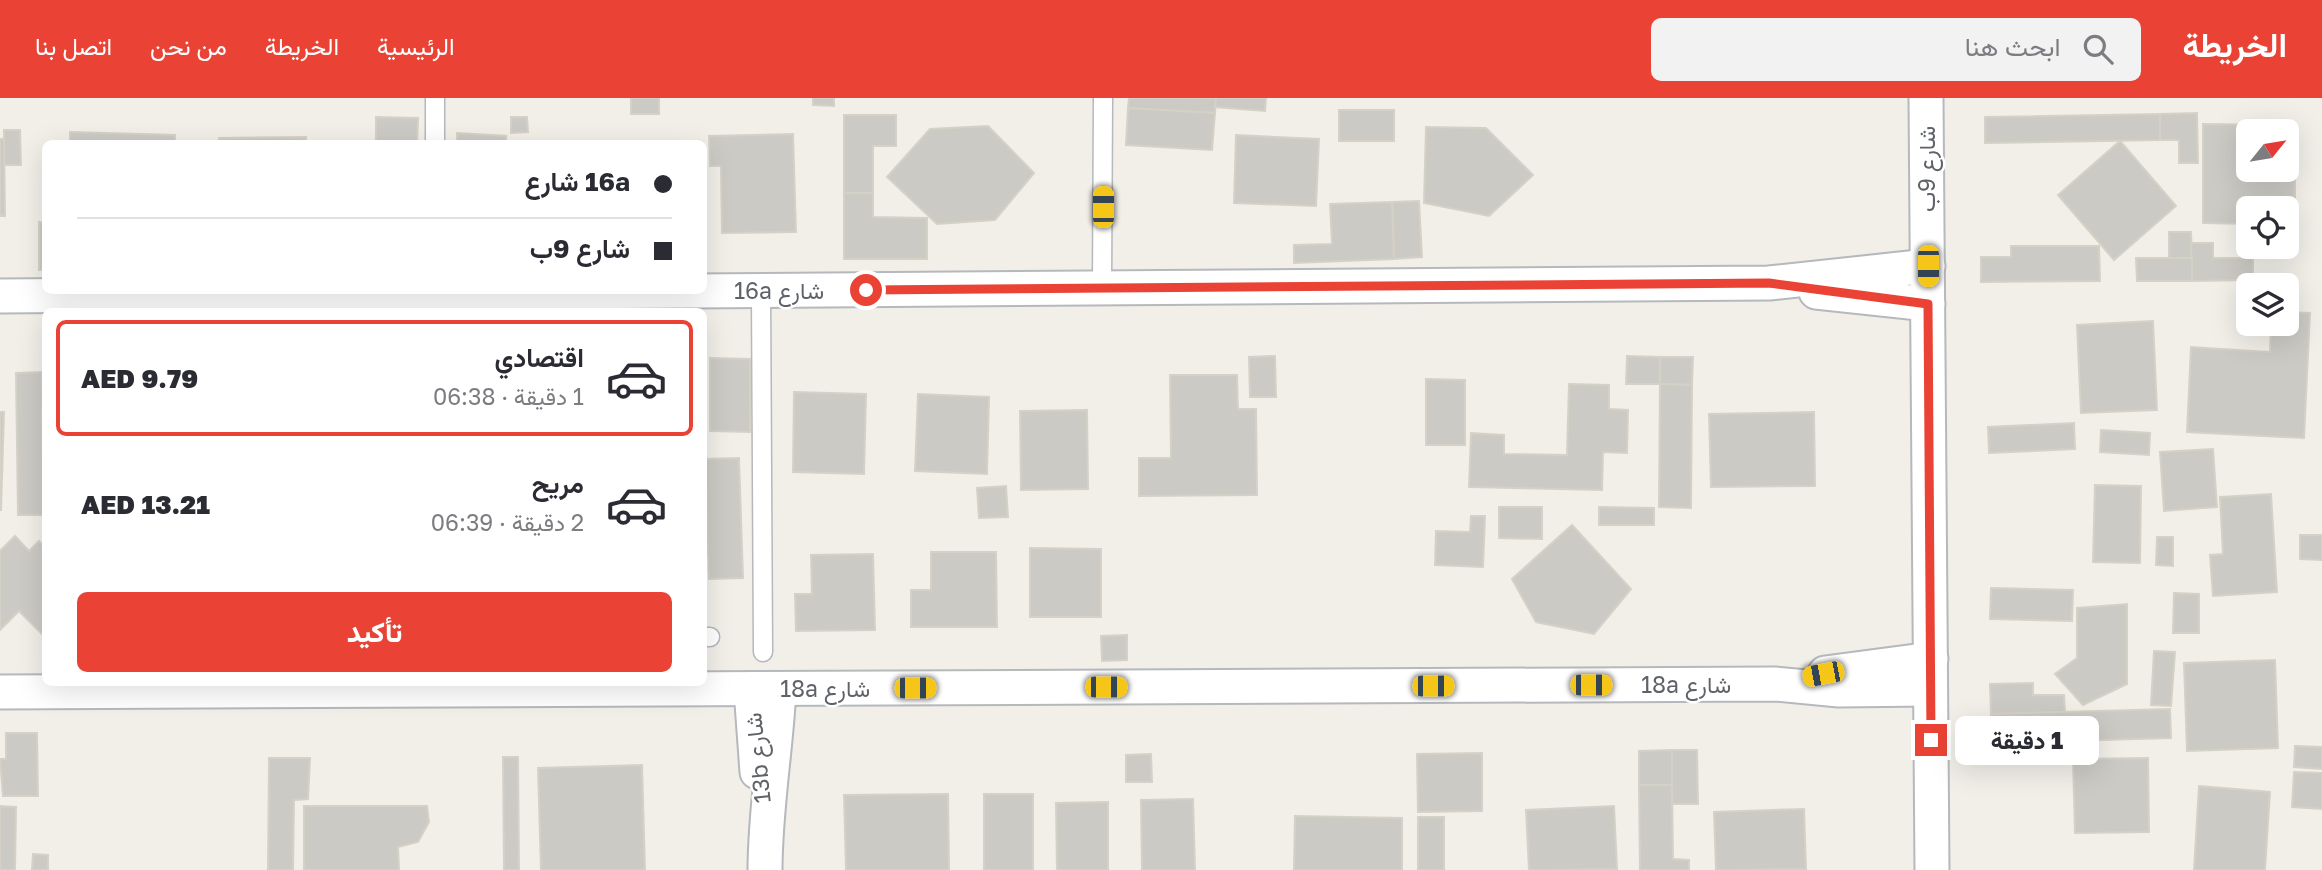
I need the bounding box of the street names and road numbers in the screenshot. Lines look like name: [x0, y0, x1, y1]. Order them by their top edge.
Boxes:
street label: شارع 9ب: [1912, 126, 1943, 212]
street label: 16a شارع: [734, 276, 824, 307]
street label: 18a شارع: [1641, 670, 1731, 701]
street label: 18a شارع: [780, 674, 870, 705]
street label: 13b شارع: [738, 711, 779, 805]

